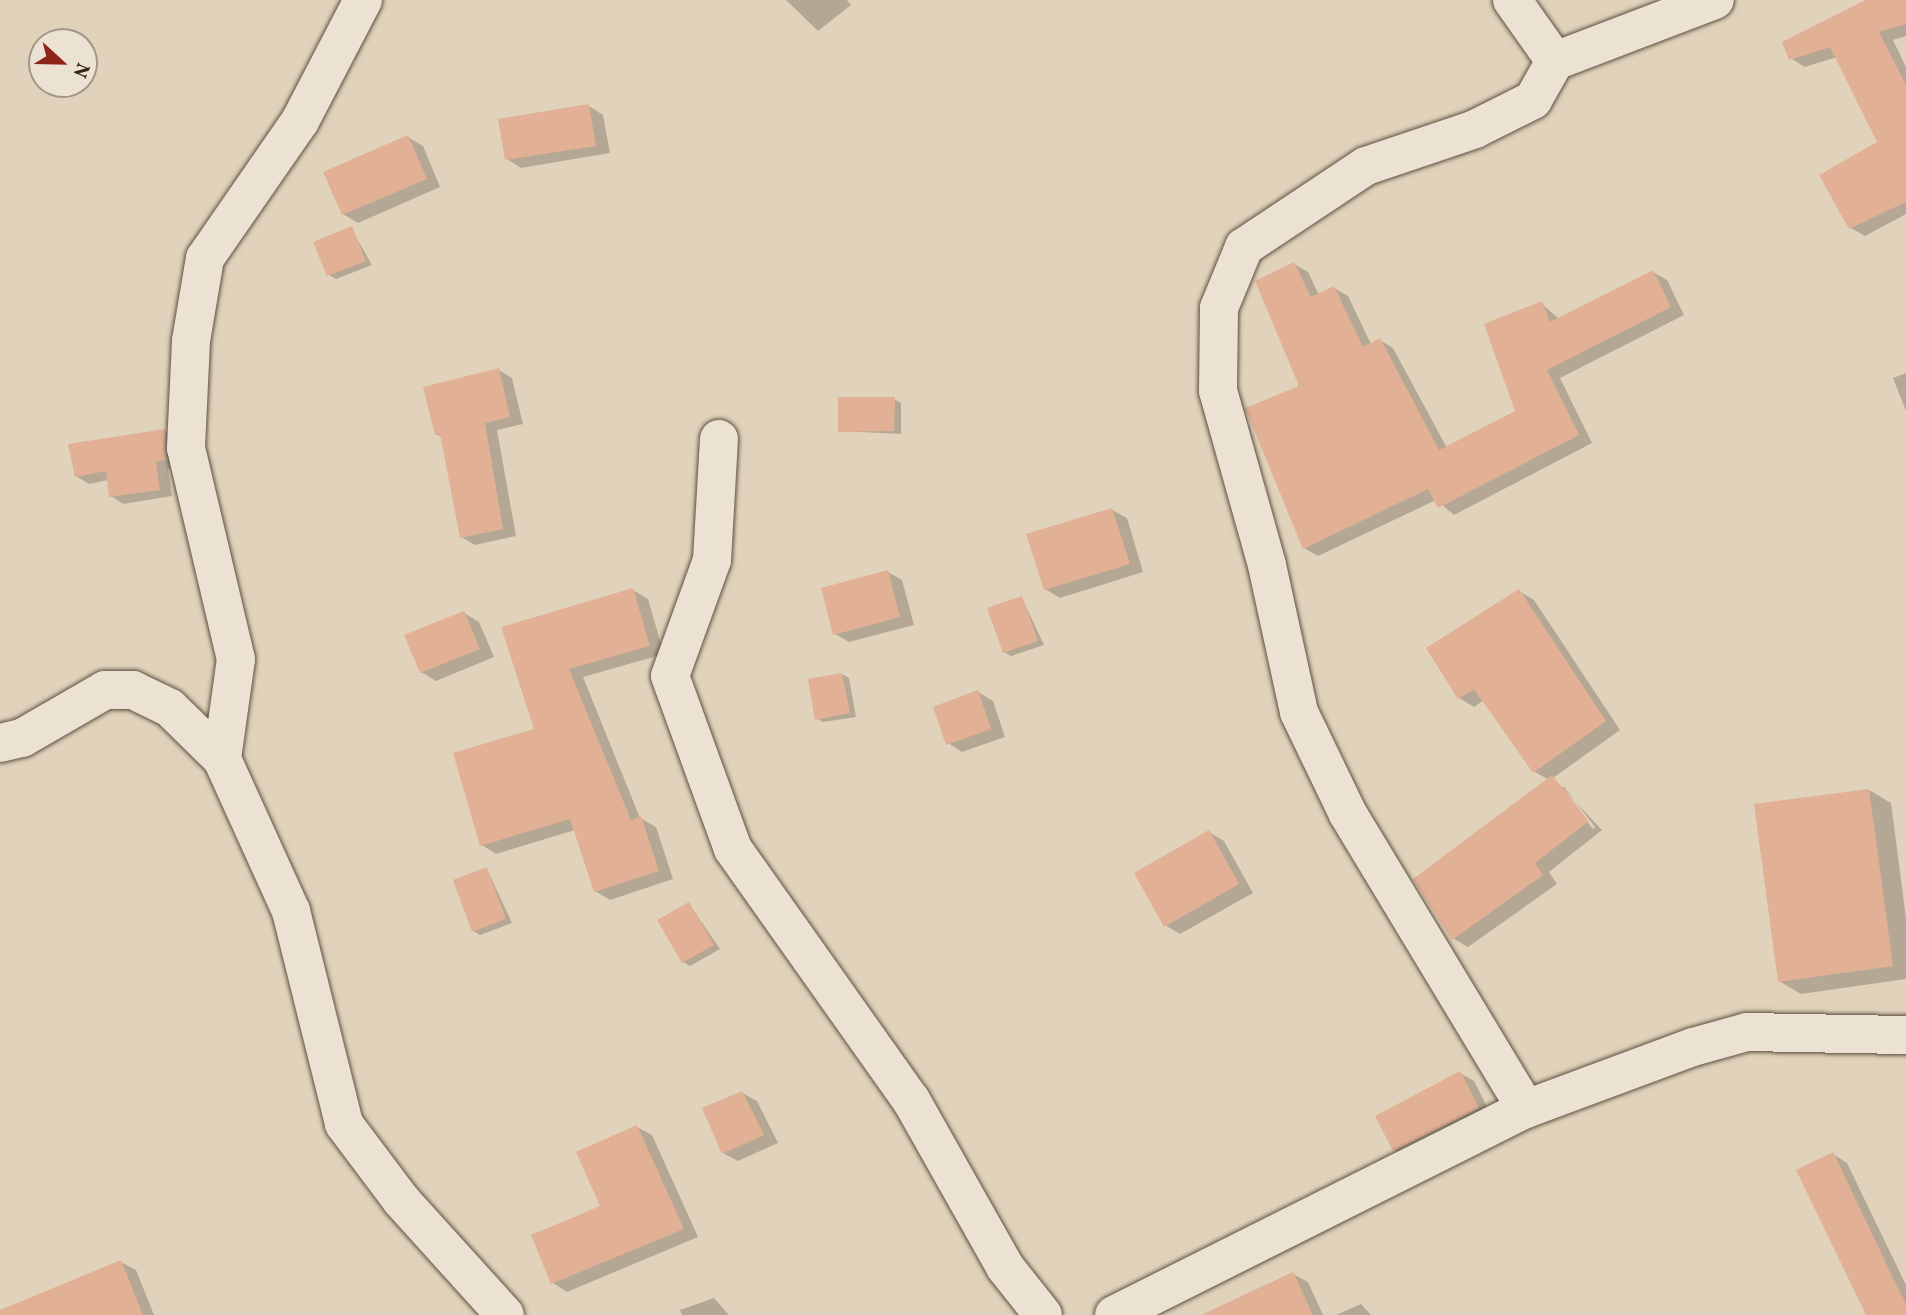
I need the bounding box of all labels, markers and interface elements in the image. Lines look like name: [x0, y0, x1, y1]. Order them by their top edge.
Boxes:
north arrow: [28, 28, 98, 98]
text: N: [66, 59, 95, 81]

